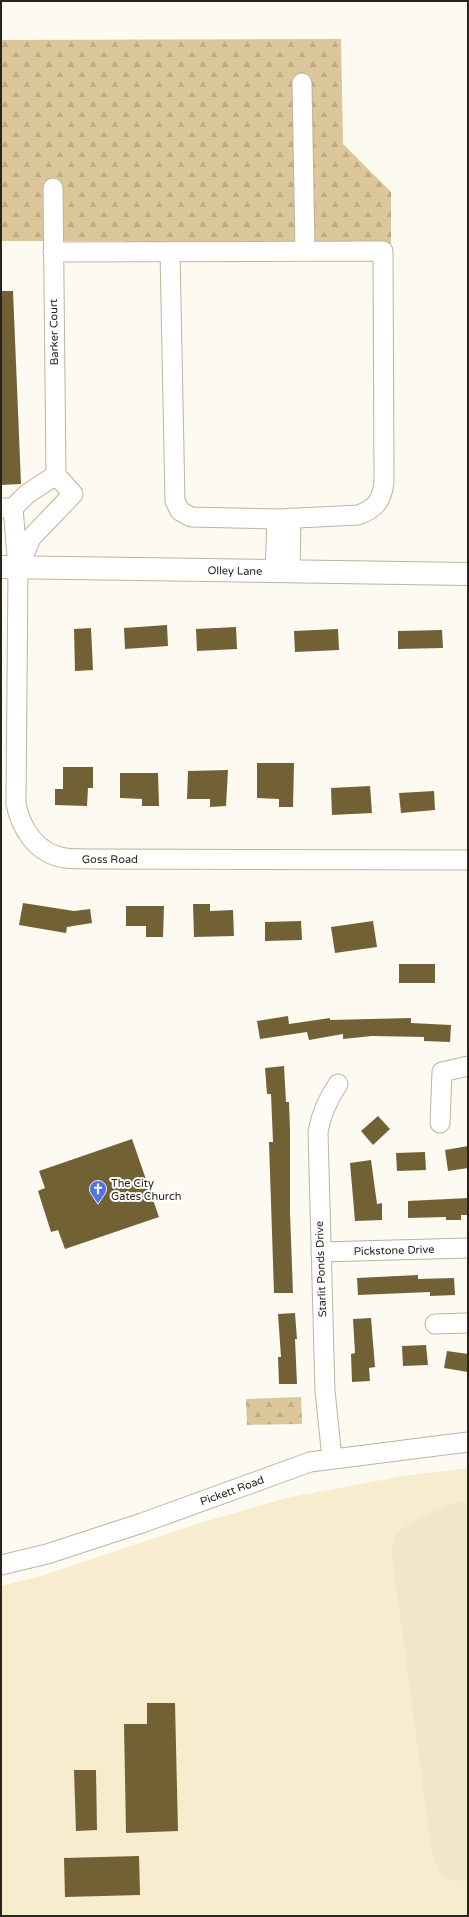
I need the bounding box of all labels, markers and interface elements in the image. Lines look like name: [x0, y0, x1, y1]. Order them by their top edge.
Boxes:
street label: Barker Court: [47, 299, 61, 365]
street label: Olley Lane: [207, 564, 262, 577]
street label: Goss Road: [82, 852, 138, 866]
place label: The City Gates Church: [111, 1177, 181, 1203]
church icon: The City Gates Church: [88, 1179, 108, 1204]
street label: Starlit Ponds Drive: [313, 1221, 329, 1317]
street label: Pickstone Drive: [353, 1242, 435, 1258]
street label: Pickett Road: [198, 1473, 266, 1508]

